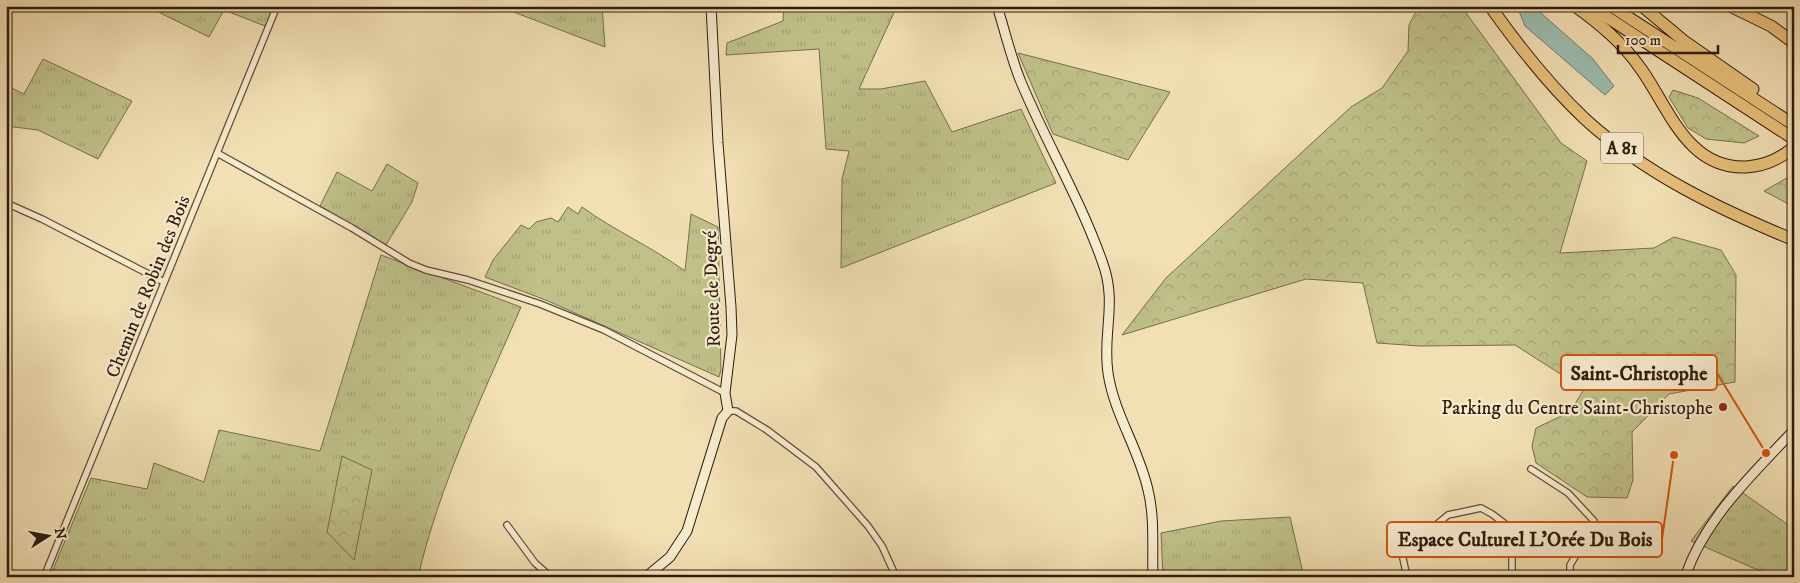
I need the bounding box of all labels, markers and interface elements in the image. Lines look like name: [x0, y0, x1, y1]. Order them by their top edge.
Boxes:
scale bar: [1618, 22, 1718, 54]
text: 100 m: [1625, 31, 1661, 50]
road number: A 81: [1601, 132, 1643, 164]
street label: Chemin de Robin des Bois: [101, 192, 196, 381]
street label: Route de Degré: [699, 230, 726, 348]
callout: Saint-Christophe: [1561, 355, 1717, 390]
text: Saint-Christophe: [1571, 362, 1708, 387]
place label: Parking du Centre Saint-Christophe: [1441, 397, 1713, 420]
marker: Parking du Centre Saint-Christophe: [1717, 401, 1729, 413]
north arrow: [22, 510, 72, 560]
callout: Espace Culturel L'Orée Du Bois: [1387, 522, 1662, 557]
text: N: [50, 526, 70, 542]
text: Espace Culturel L'Orée Du Bois: [1397, 528, 1653, 553]

